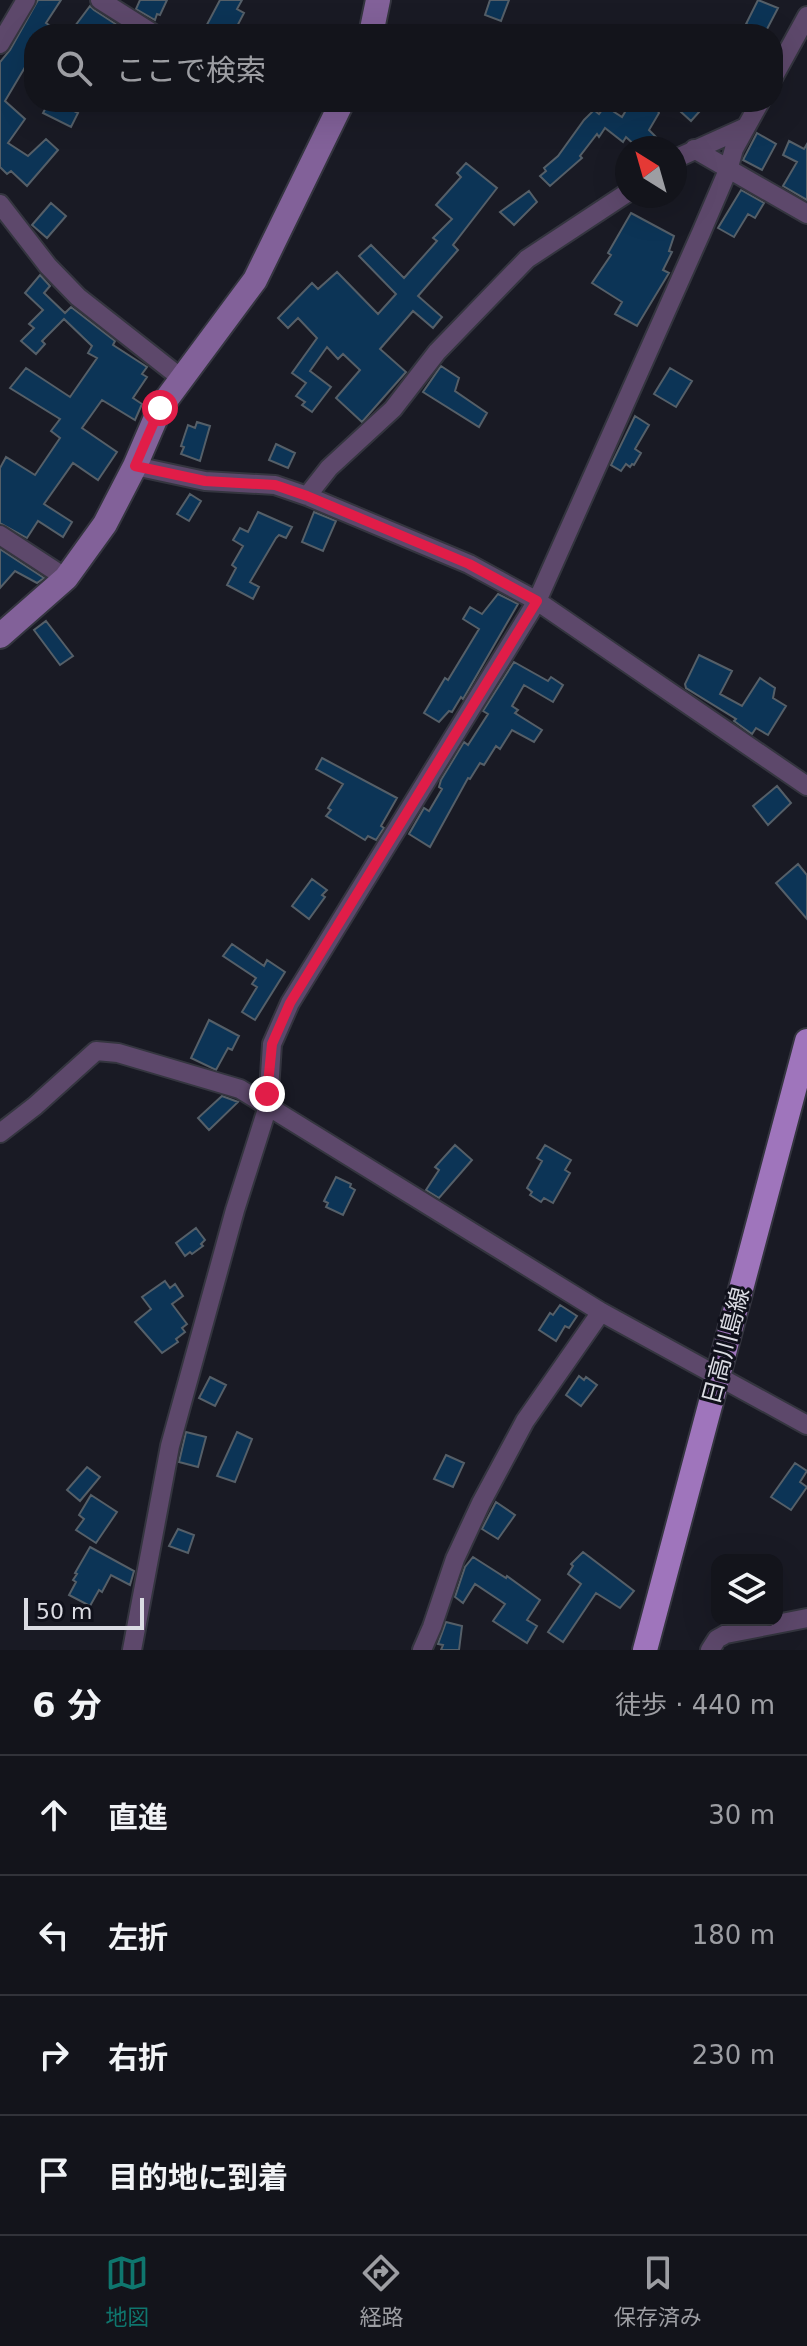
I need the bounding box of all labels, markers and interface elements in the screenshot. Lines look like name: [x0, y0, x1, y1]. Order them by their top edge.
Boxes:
search box: [24, 24, 783, 112]
icon: search: [52, 46, 96, 90]
text: ここで検索: [116, 53, 266, 88]
north arrow: [615, 136, 687, 208]
route start: [142, 390, 178, 426]
route end: [249, 1076, 285, 1112]
street label: 日高川島線: [697, 1284, 755, 1408]
map controls: [711, 1554, 783, 1626]
button: layers: [711, 1554, 783, 1626]
scale bar: [24, 1594, 144, 1630]
text: 50 m: [36, 1599, 92, 1624]
text: 6 分: [32, 1685, 102, 1725]
text: 徒歩 · 440 m: [615, 1690, 775, 1720]
icon: ahead: [32, 1793, 76, 1837]
text: 直進: [108, 1800, 168, 1835]
text: 30 m: [708, 1800, 775, 1830]
icon: left: [32, 1913, 76, 1957]
text: 左折: [108, 1920, 168, 1955]
text: 180 m: [692, 1920, 775, 1950]
icon: right: [32, 2033, 76, 2077]
text: 右折: [108, 2040, 168, 2075]
text: 230 m: [692, 2040, 775, 2070]
icon: arrive: [32, 2153, 76, 2197]
text: 目的地に到着: [108, 2160, 288, 2195]
tab: 地図: [105, 2251, 149, 2331]
tab: 経路: [359, 2251, 404, 2331]
tab: 保存済み: [614, 2251, 702, 2331]

